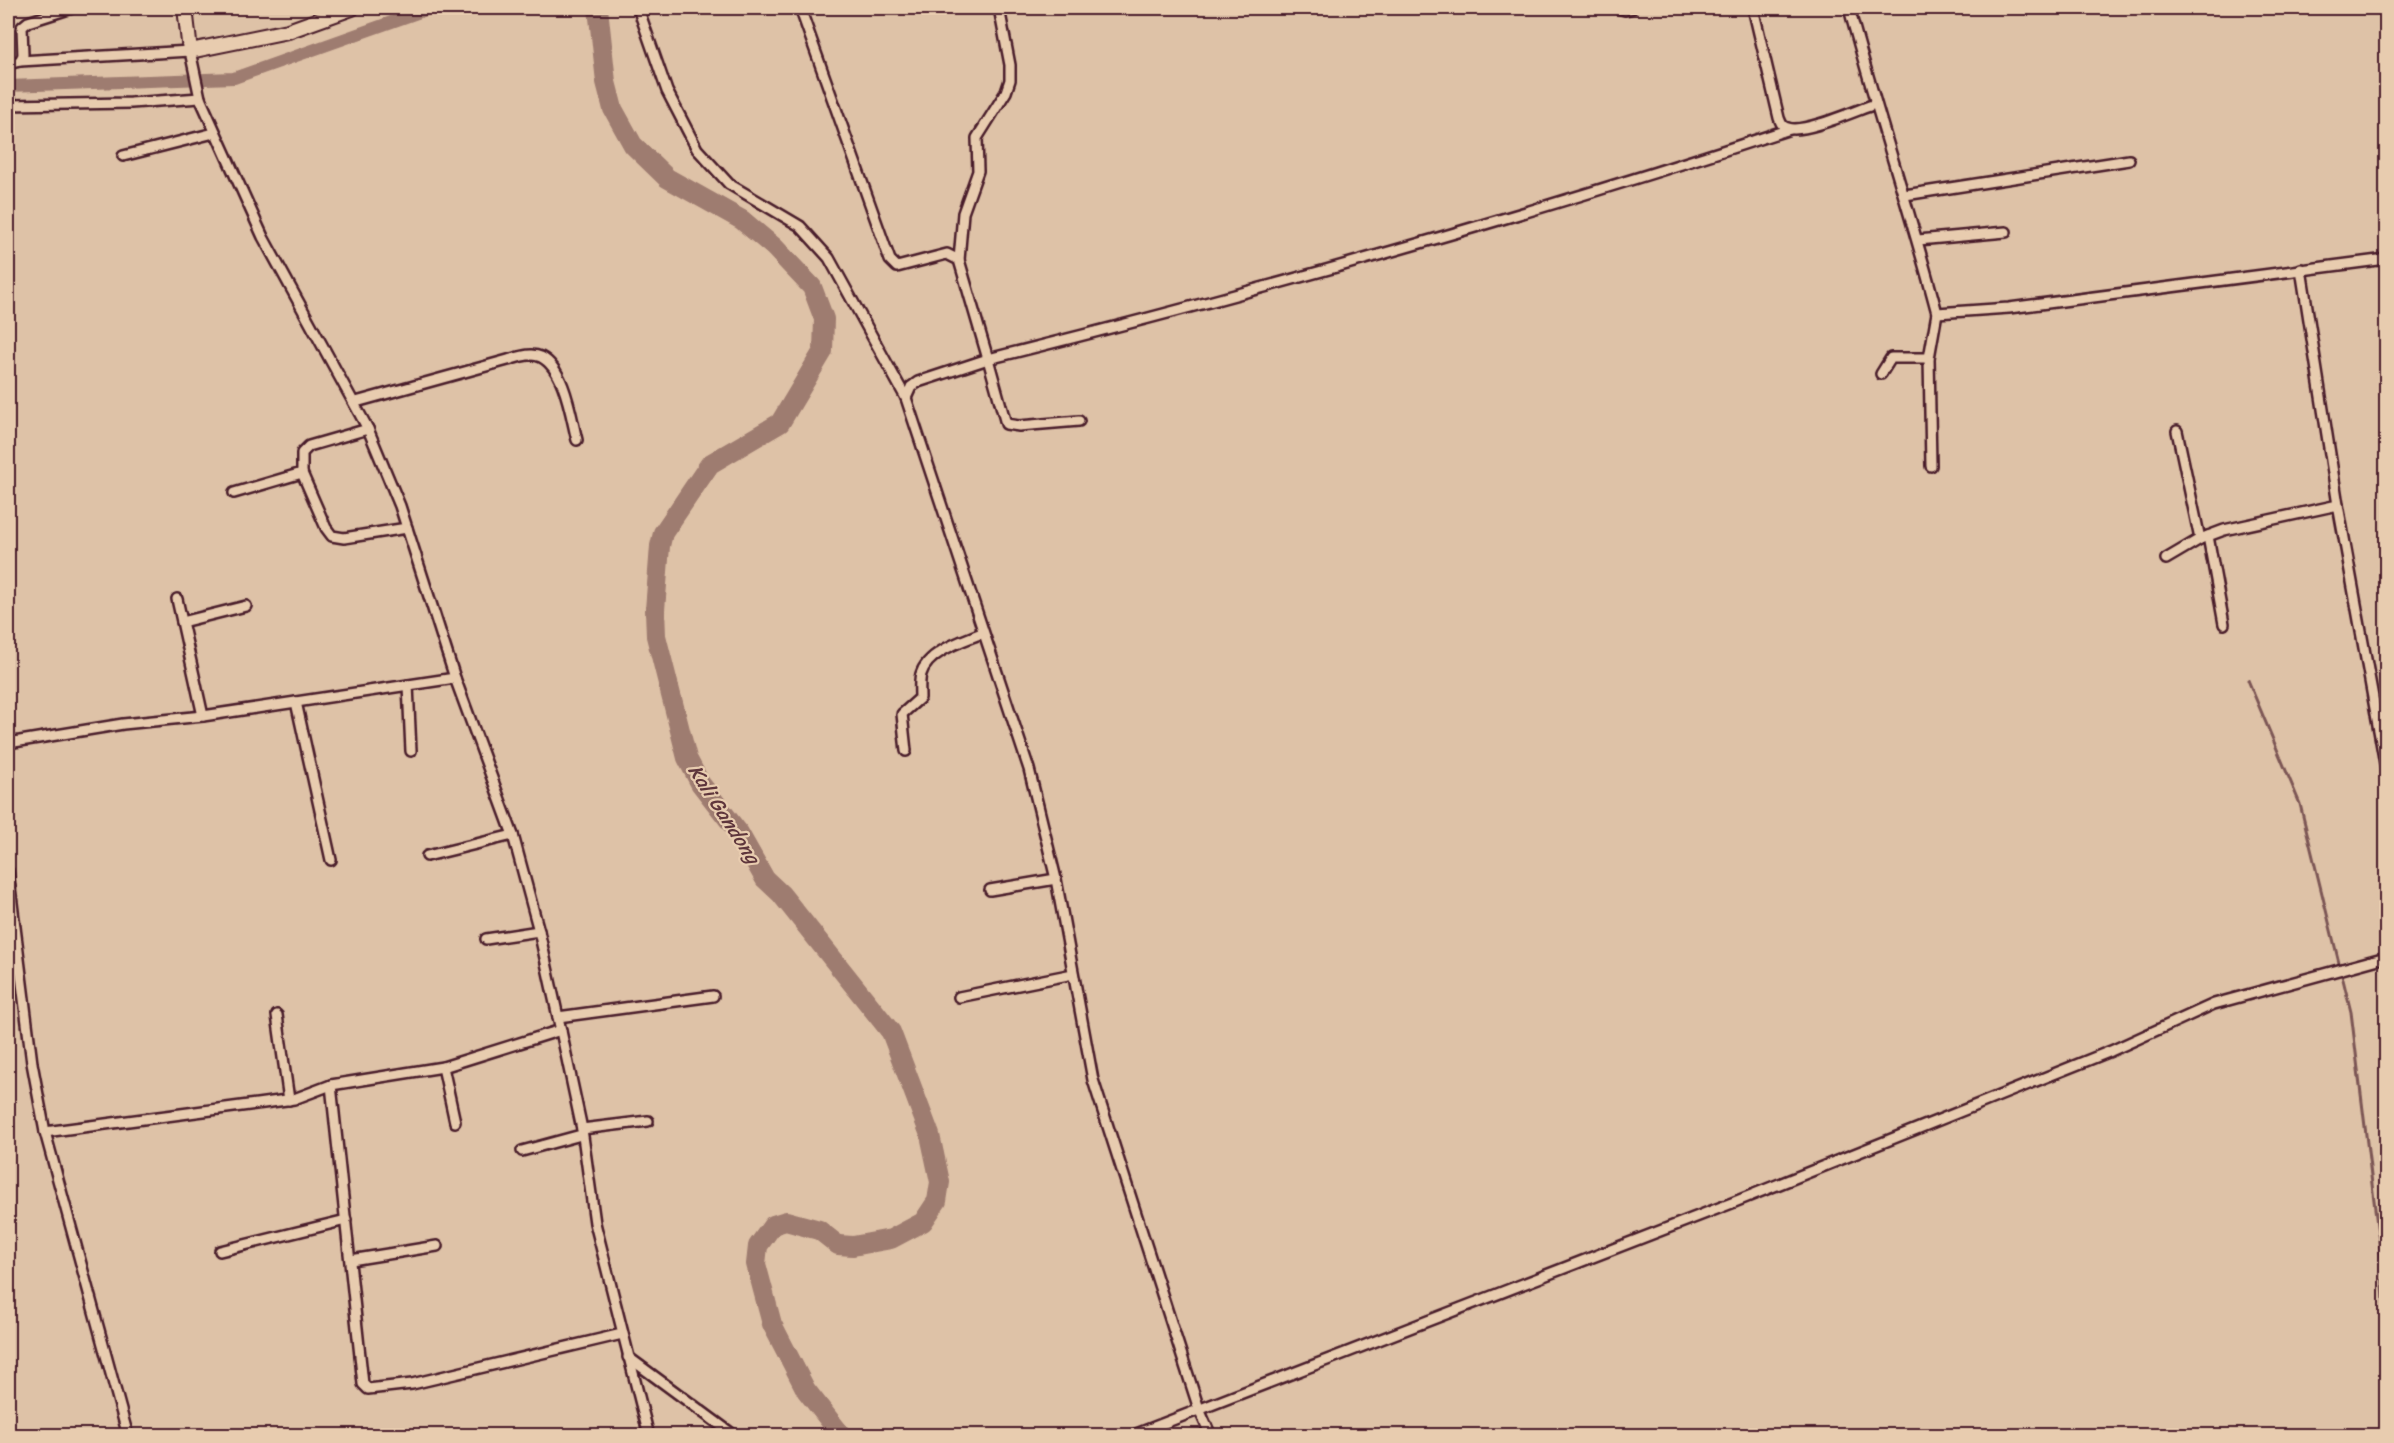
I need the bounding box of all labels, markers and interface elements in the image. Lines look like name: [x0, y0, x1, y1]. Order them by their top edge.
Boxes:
water label: Kali Gandong: [678, 757, 771, 873]

